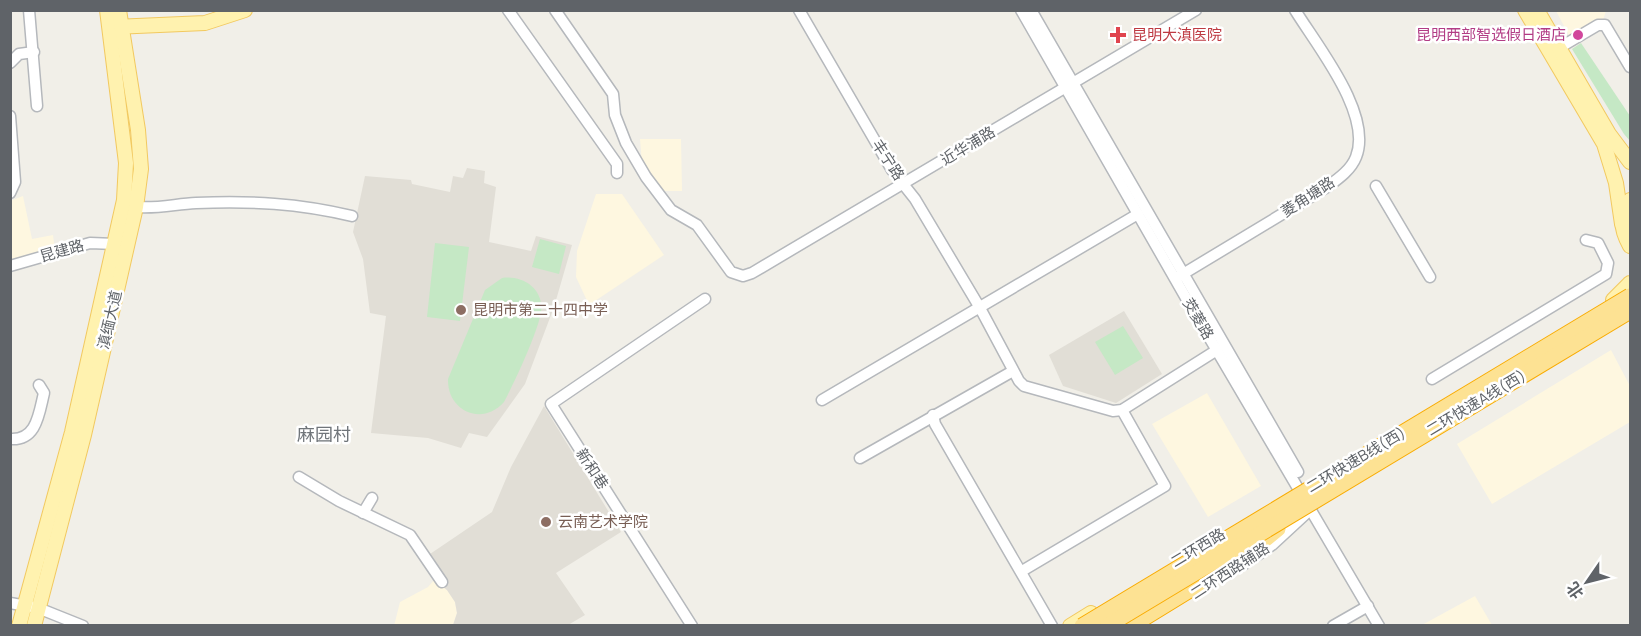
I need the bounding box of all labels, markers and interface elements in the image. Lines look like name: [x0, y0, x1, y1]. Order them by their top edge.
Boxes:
place label: 昆明大滇医院: [1132, 24, 1222, 45]
place label: 昆明西部智选假日酒店: [1416, 24, 1566, 45]
marker: 昆明大滇医院: [1109, 26, 1127, 44]
marker: 昆明西部智选假日酒店: [1571, 28, 1585, 42]
street label: 近华浦路: [937, 121, 999, 170]
street label: 丰宁路: [867, 135, 909, 184]
street label: 菱角塘路: [1277, 171, 1339, 222]
street label: 昆建路: [37, 234, 86, 267]
street label: 滇缅大道: [93, 288, 126, 351]
street label: 茭菱路: [1178, 294, 1219, 343]
place label: 昆明市第二十四中学: [473, 299, 608, 320]
marker: 昆明市第二十四中学: [454, 303, 468, 317]
street label: 二环快速A线(西): [1422, 365, 1529, 440]
district label: 麻园村: [297, 422, 351, 446]
street label: 二环快速B线(西): [1302, 422, 1409, 497]
street label: 新和巷: [571, 444, 613, 493]
place label: 云南艺术学院: [558, 511, 648, 532]
marker: 云南艺术学院: [539, 515, 553, 529]
street label: 二环西路: [1167, 523, 1229, 572]
street label: 二环西路辅路: [1186, 537, 1273, 604]
north arrow: [1557, 552, 1617, 612]
text: 北: [1561, 578, 1588, 603]

